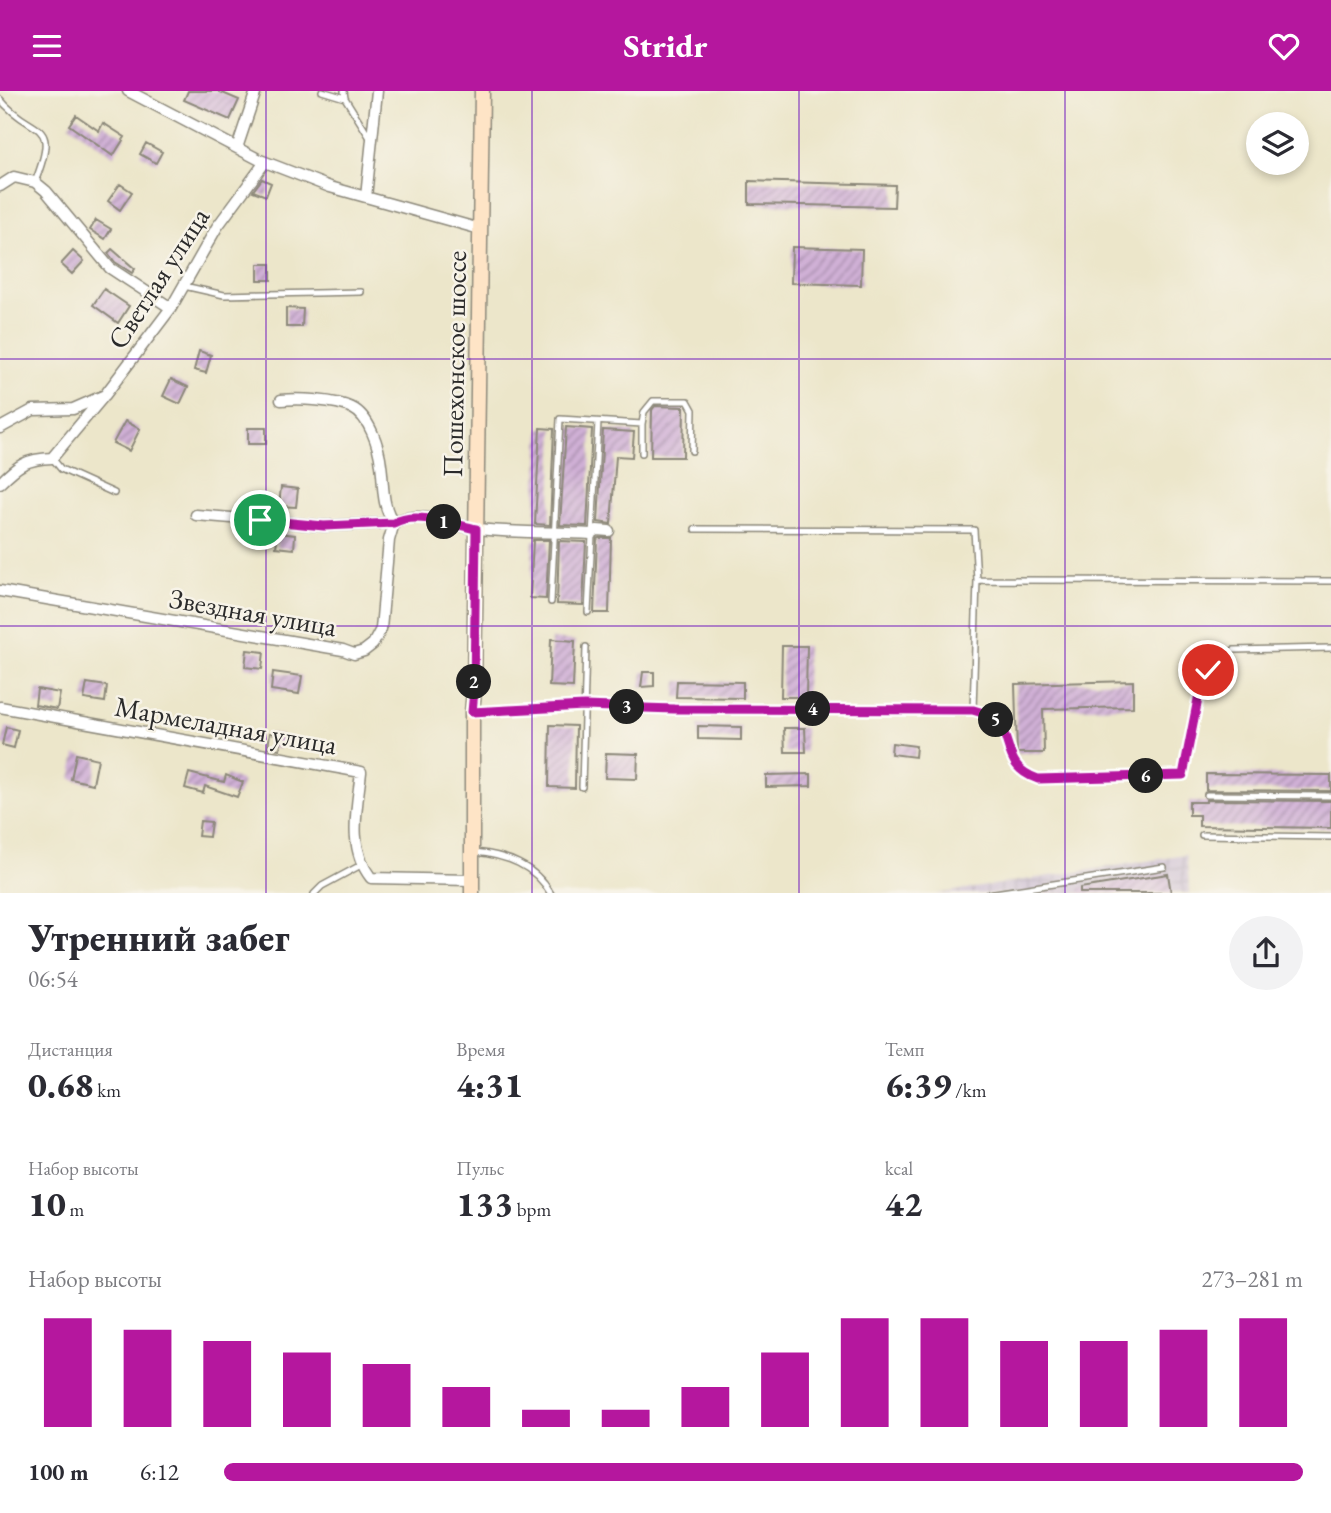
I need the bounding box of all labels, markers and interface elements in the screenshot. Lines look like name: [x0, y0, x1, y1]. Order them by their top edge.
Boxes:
text: Stridr: [624, 25, 707, 67]
icon: menu: [28, 27, 66, 65]
icon: heart: [1265, 27, 1303, 65]
map controls: [1246, 112, 1309, 175]
button: layers: [1246, 112, 1309, 175]
street label: Светлая улица: [99, 200, 218, 356]
street label: Пошехонское шоссе: [434, 250, 474, 478]
pin: [230, 490, 290, 550]
icon: arrive: [241, 501, 279, 539]
pin: 1: [426, 505, 462, 539]
text: 1: [438, 509, 449, 534]
street label: Звездная улица: [166, 580, 340, 645]
pin: [1178, 640, 1238, 700]
icon: check: [1189, 651, 1227, 689]
pin: 2: [456, 665, 491, 699]
text: 2: [468, 669, 479, 694]
street label: Мармеладная улица: [112, 688, 341, 762]
pin: 3: [610, 689, 644, 725]
pin: 4: [796, 691, 830, 727]
text: 3: [621, 694, 632, 719]
text: 4: [807, 696, 818, 721]
pin: 5: [978, 703, 1014, 737]
text: 5: [990, 707, 1001, 732]
pin: 6: [1128, 759, 1164, 793]
text: 6: [1140, 763, 1151, 788]
text: Утренний забег: [28, 913, 290, 962]
button: share: [1229, 916, 1303, 990]
text: 06:54: [28, 964, 78, 994]
text: Дистанция: [28, 1037, 113, 1062]
text: Время: [456, 1037, 505, 1062]
text: Темп: [885, 1037, 924, 1062]
text: 0.68: [28, 1062, 94, 1107]
text: 4:31: [456, 1062, 523, 1107]
text: 6:39: [885, 1062, 951, 1107]
text: km: [94, 1078, 121, 1103]
text: /km: [951, 1078, 987, 1103]
text: Набор высоты: [28, 1156, 139, 1181]
text: Пульс: [456, 1156, 504, 1181]
text: kcal: [885, 1156, 913, 1181]
text: 10: [28, 1181, 66, 1226]
text: 133: [456, 1181, 513, 1226]
text: 42: [885, 1181, 922, 1226]
text: m: [66, 1197, 84, 1222]
text: bpm: [513, 1197, 551, 1222]
text: Набор высоты: [28, 1264, 162, 1294]
text: 273–281 m: [1202, 1264, 1303, 1294]
text: 100 m: [28, 1457, 89, 1487]
text: 6:12: [140, 1457, 179, 1487]

